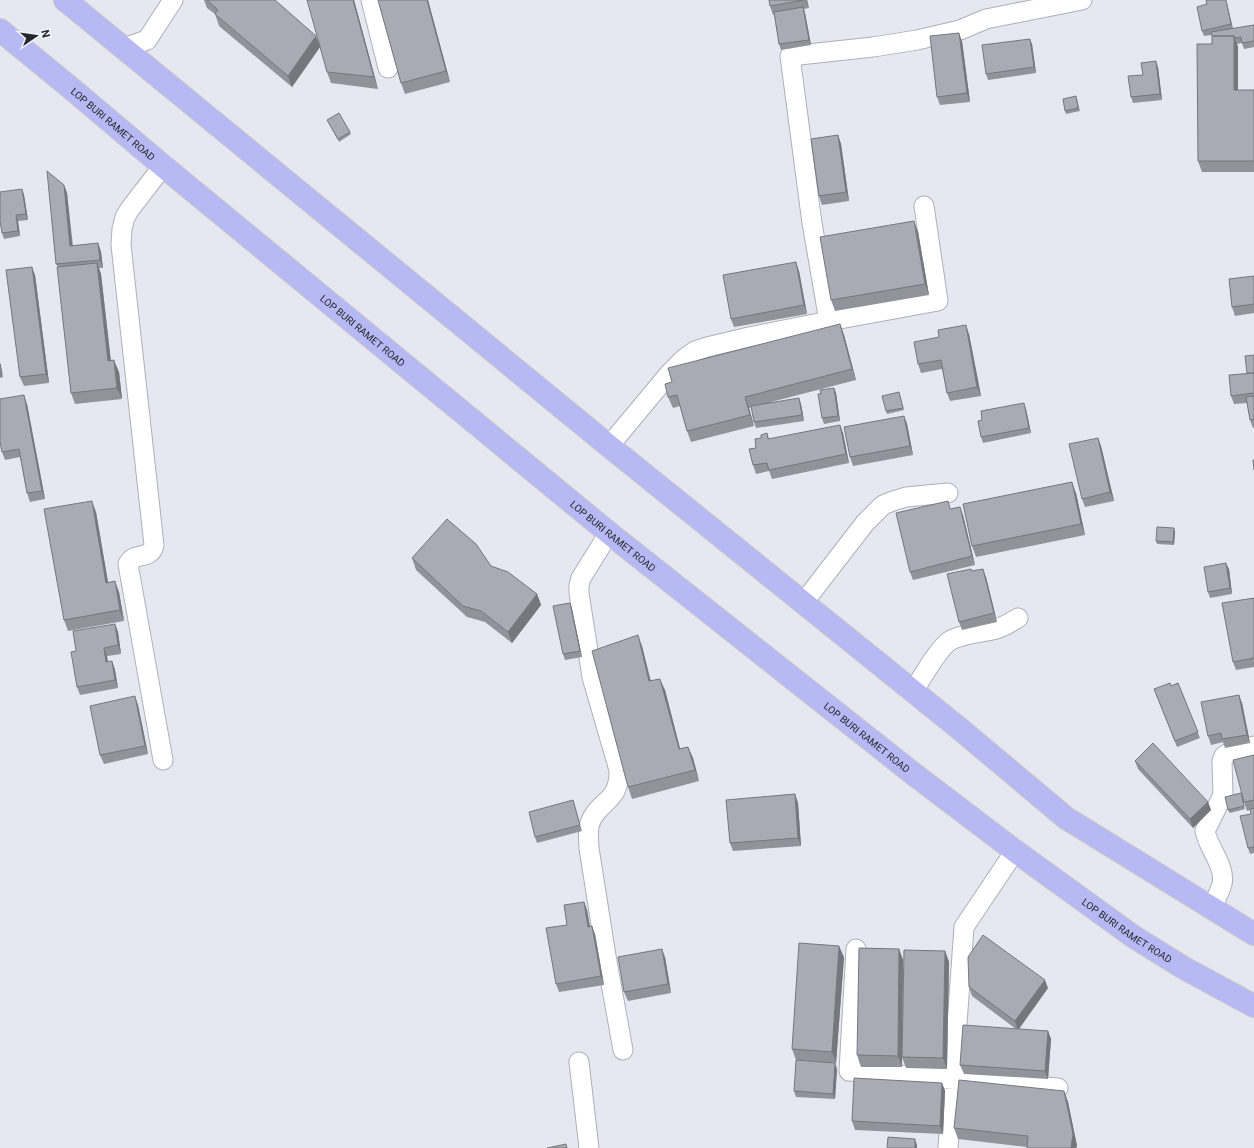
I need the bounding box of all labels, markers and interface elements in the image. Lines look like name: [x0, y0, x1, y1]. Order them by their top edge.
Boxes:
north arrow: [16, 16, 56, 56]
text: N: [38, 29, 53, 39]
street label: LOP BURI RAMET ROAD: [69, 86, 157, 163]
street label: LOP BURI RAMET ROAD: [318, 293, 407, 369]
street label: LOP BURI RAMET ROAD: [568, 499, 658, 574]
street label: LOP BURI RAMET ROAD: [822, 700, 912, 775]
street label: LOP BURI RAMET ROAD: [1080, 896, 1174, 965]

